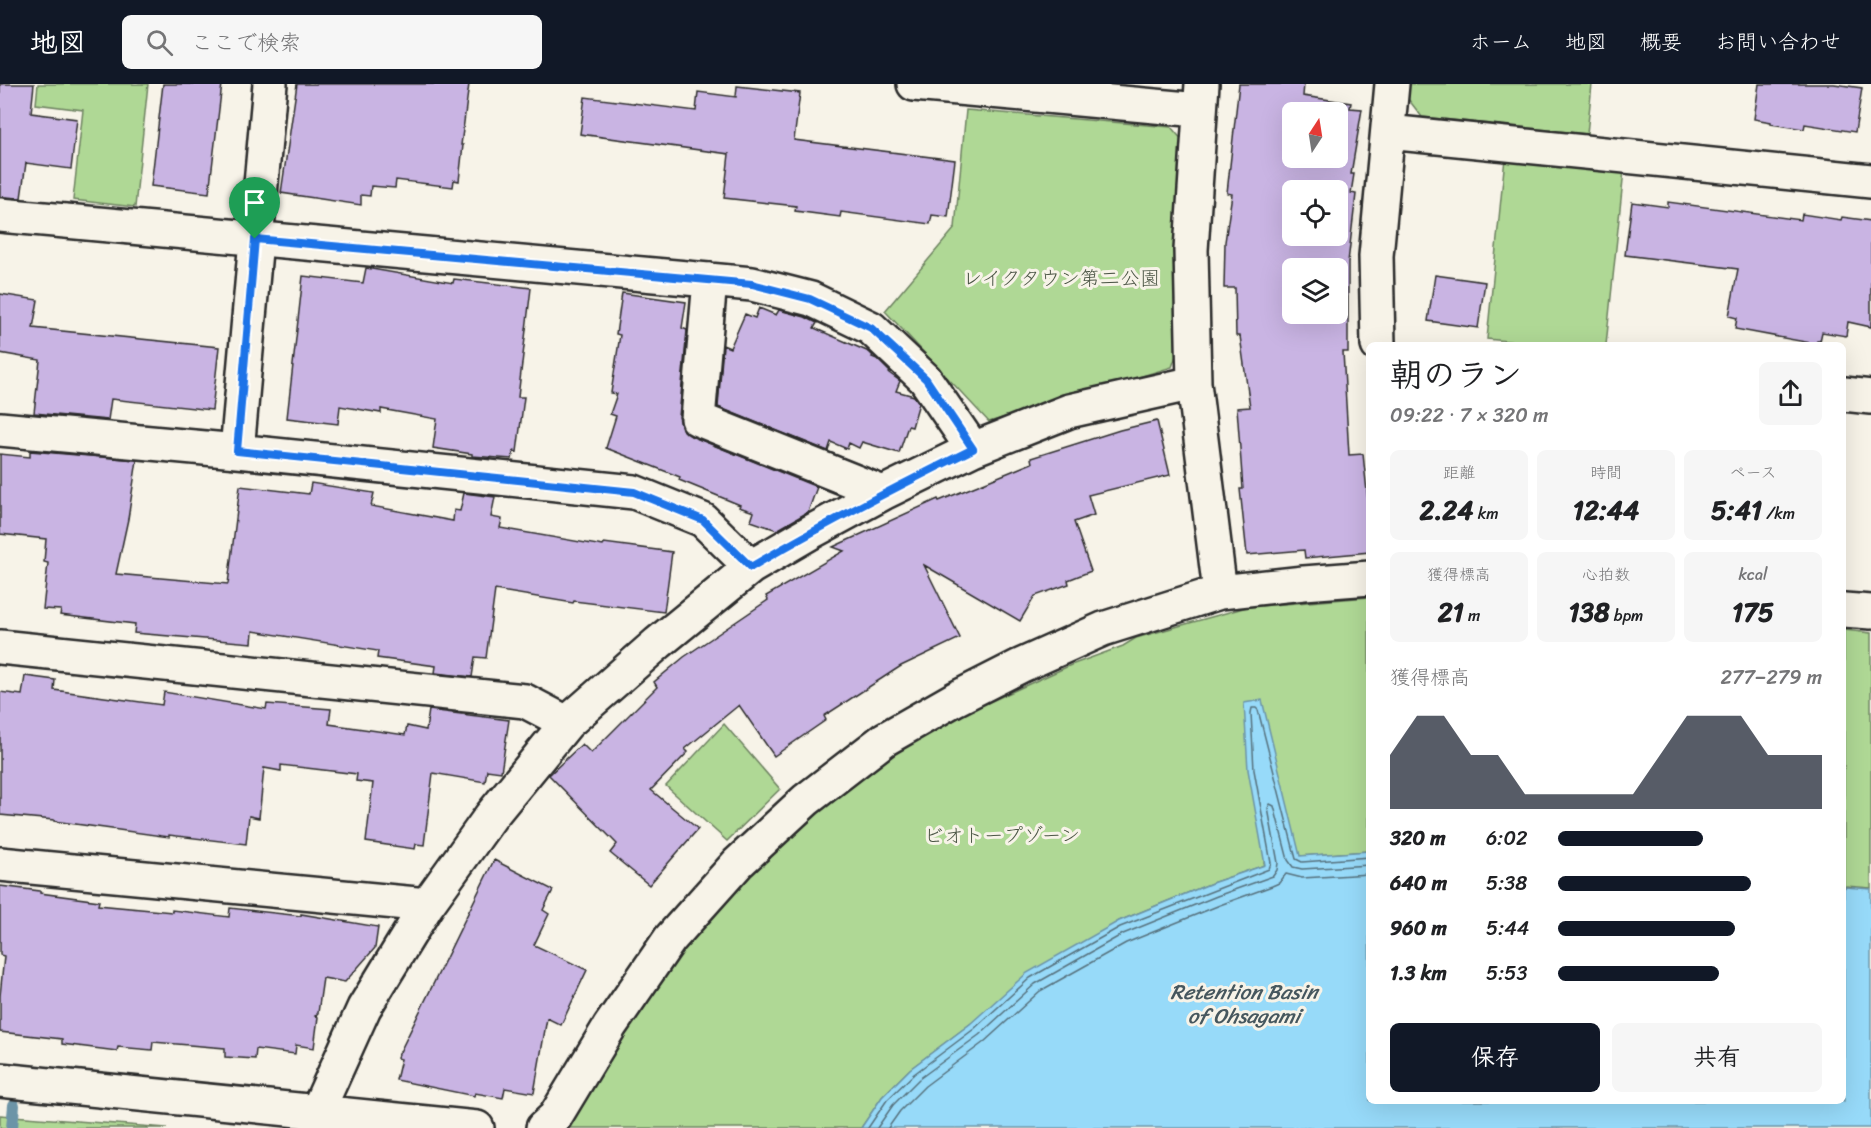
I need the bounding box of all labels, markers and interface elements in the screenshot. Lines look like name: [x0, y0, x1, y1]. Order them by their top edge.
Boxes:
search box: [122, 15, 542, 69]
text: 地図: [30, 18, 86, 67]
text: ここで検索: [191, 23, 301, 62]
text: ホーム: [1470, 23, 1532, 61]
text: 地図: [1565, 23, 1607, 61]
text: 概要: [1640, 23, 1682, 61]
text: お問い合わせ: [1715, 23, 1841, 61]
icon: search: [143, 26, 176, 59]
north arrow: [1282, 102, 1348, 168]
map controls: [1282, 102, 1348, 324]
pin: [229, 177, 280, 239]
button: locate: [1282, 180, 1348, 246]
icon: arrive: [238, 186, 271, 219]
button: layers: [1282, 258, 1348, 324]
park label: レイクタウン第二公園: [962, 261, 1160, 296]
text: 朝のラン: [1390, 346, 1522, 404]
button: share: [1759, 362, 1822, 425]
text: 09:22 · 7 × 320 m: [1390, 398, 1548, 433]
text: 距離: [1443, 458, 1475, 487]
text: 時間: [1590, 458, 1622, 487]
text: ペース: [1729, 458, 1777, 487]
text: 2.24: [1419, 487, 1474, 533]
text: 12:44: [1573, 487, 1639, 533]
text: 5:41: [1711, 487, 1762, 533]
text: km: [1474, 499, 1499, 528]
text: /km: [1762, 499, 1795, 528]
text: 獲得標高: [1427, 560, 1491, 589]
text: 心拍数: [1582, 560, 1630, 589]
text: kcal: [1738, 560, 1768, 589]
text: 21: [1438, 589, 1464, 635]
text: 138: [1569, 589, 1610, 635]
text: 175: [1732, 589, 1774, 635]
text: m: [1464, 601, 1480, 630]
text: bpm: [1610, 601, 1643, 630]
text: 獲得標高: [1390, 660, 1470, 695]
text: 277–279 m: [1720, 660, 1822, 695]
park label: ビオトープゾーン: [924, 818, 1080, 853]
text: 320 m: [1390, 821, 1446, 856]
text: 6:02: [1486, 821, 1528, 856]
text: 640 m: [1390, 866, 1447, 901]
text: 5:38: [1486, 866, 1527, 901]
text: 960 m: [1390, 911, 1447, 946]
text: 5:44: [1486, 911, 1529, 946]
text: 1.3 km: [1390, 956, 1447, 991]
text: 5:53: [1486, 956, 1527, 991]
water label: Retention Basin of Ohsagami: [1170, 973, 1320, 1035]
button: 保存: [1390, 1023, 1600, 1092]
button: 共有: [1612, 1023, 1822, 1092]

